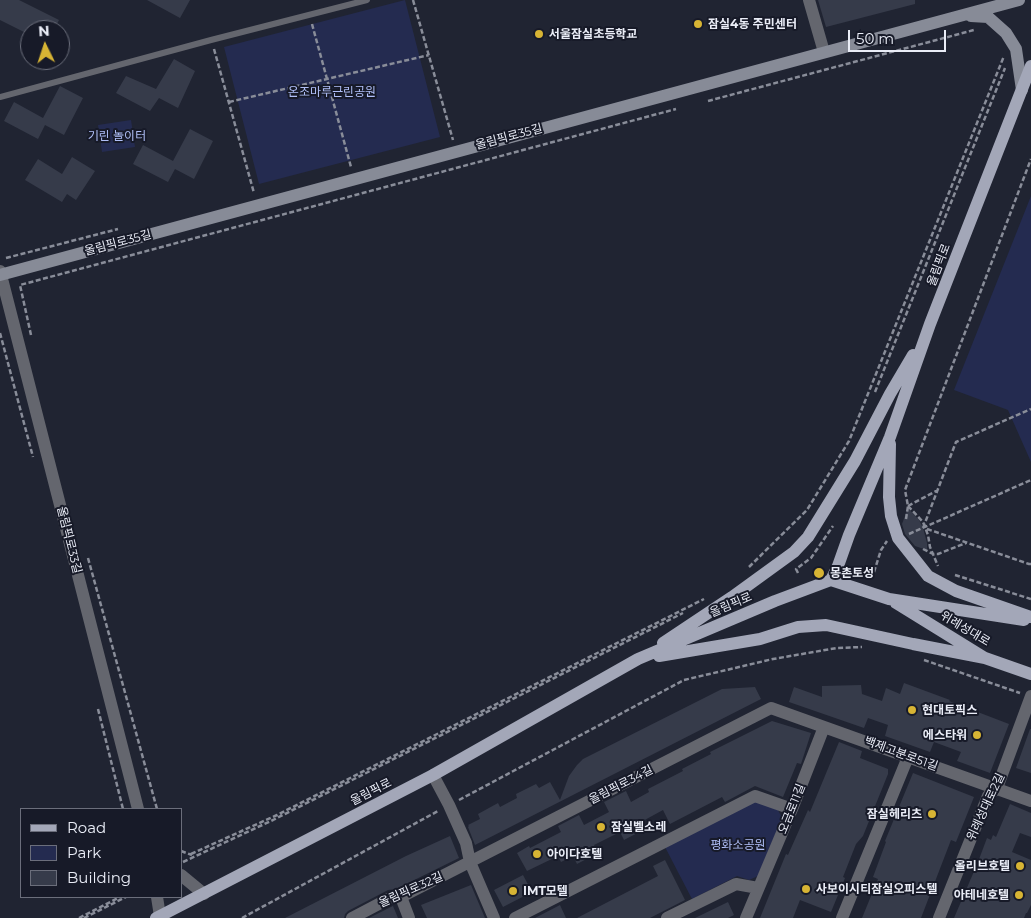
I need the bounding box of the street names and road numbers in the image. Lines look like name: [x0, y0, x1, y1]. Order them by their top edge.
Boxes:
street label: 올림픽로35길: [474, 121, 544, 153]
street label: 올림픽로35길: [83, 227, 153, 259]
street label: 올림픽로: [924, 242, 954, 288]
street label: 올림픽로33길: [54, 505, 84, 575]
street label: 올림픽로: [708, 590, 754, 620]
street label: 위례성대로: [938, 609, 992, 649]
street label: 백제고분로51길: [862, 734, 940, 774]
street label: 올림픽로34길: [587, 763, 655, 807]
street label: 위례성대로2길: [964, 771, 1008, 843]
street label: 올림픽로: [348, 776, 394, 808]
street label: 오금로11길: [775, 782, 809, 836]
street label: 올림픽로32길: [377, 869, 445, 911]

